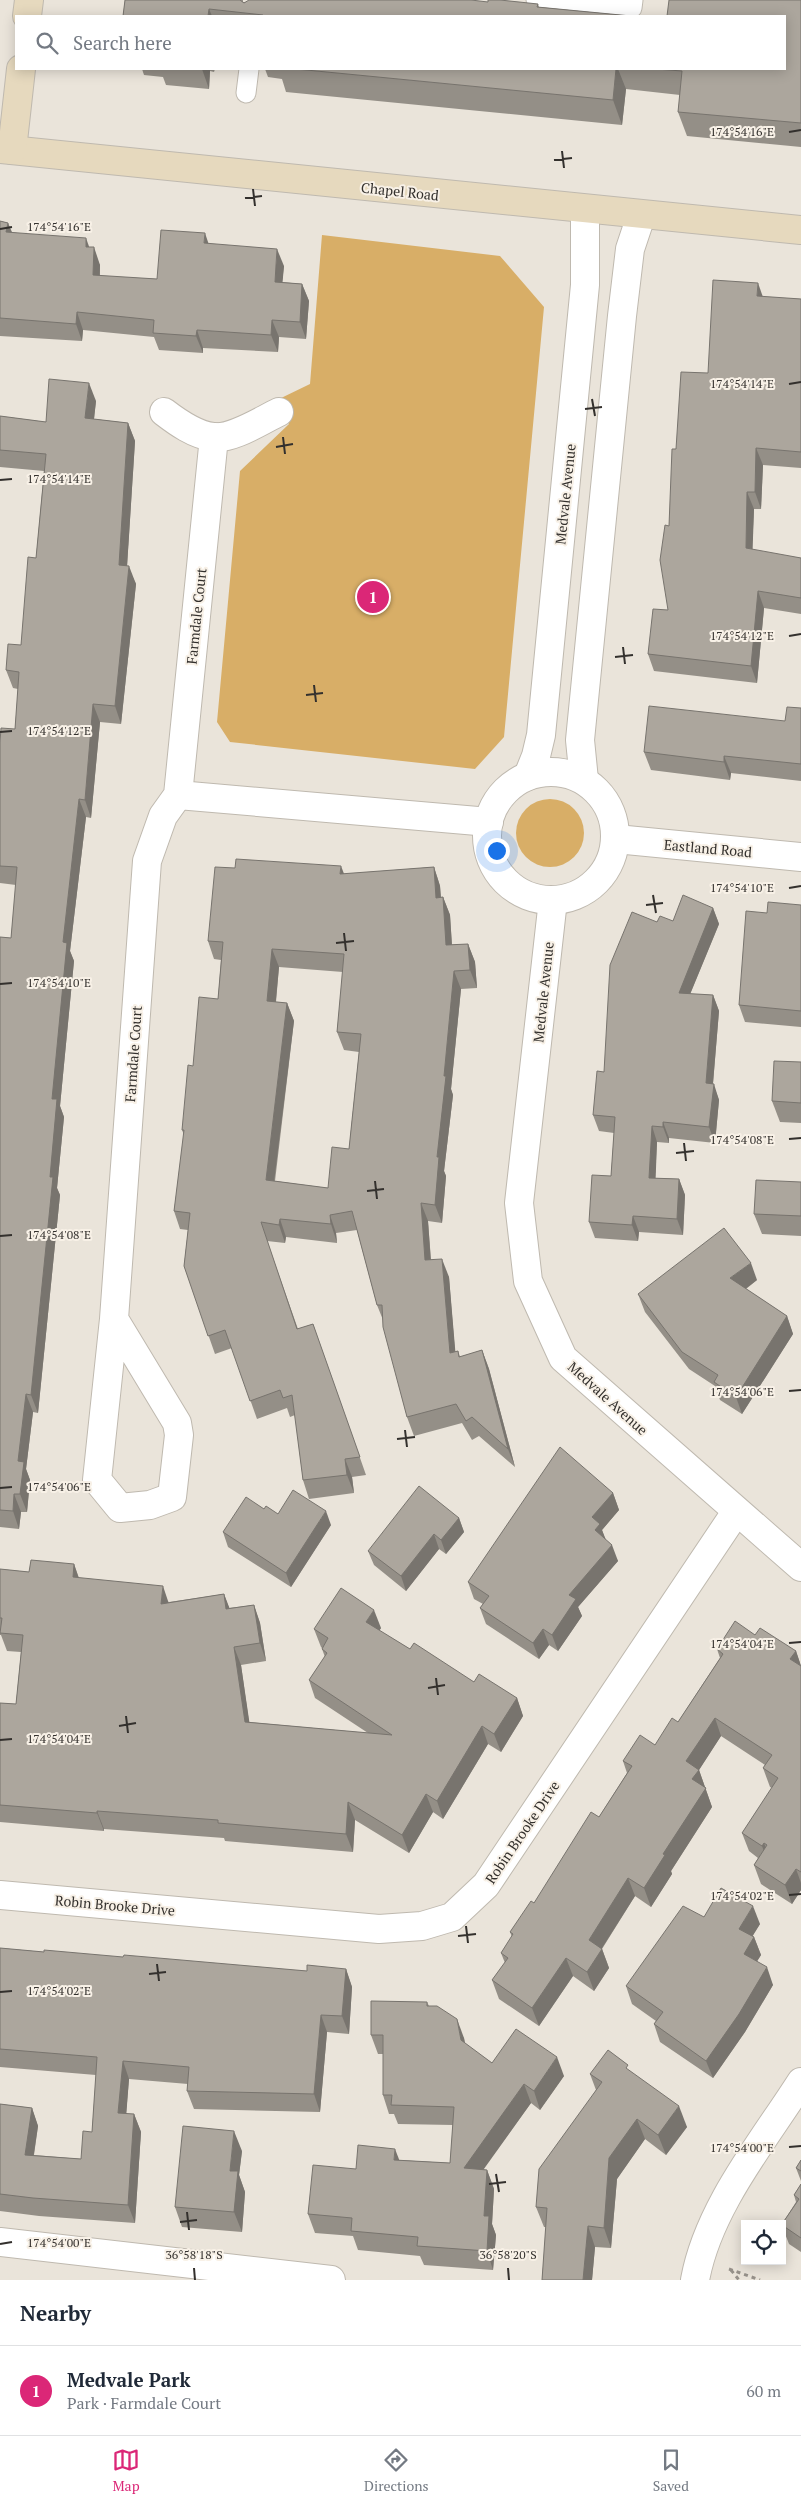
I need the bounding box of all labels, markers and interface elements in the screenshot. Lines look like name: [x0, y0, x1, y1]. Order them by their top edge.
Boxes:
search box: [15, 15, 786, 70]
icon: search: [33, 29, 61, 57]
text: Search here: [73, 30, 172, 55]
text: 174°54'16"E: [710, 124, 774, 139]
street label: Chapel Road: [360, 177, 440, 205]
text: 174°54'16"E: [27, 219, 91, 234]
text: 174°54'14"E: [710, 376, 774, 391]
street label: Medvale Avenue: [550, 443, 580, 545]
text: 174°54'14"E: [27, 471, 91, 486]
street label: Farmdale Court: [181, 566, 211, 665]
pin: 1: [357, 578, 389, 616]
text: 174°54'12"E: [710, 628, 774, 643]
text: 174°54'12"E: [27, 723, 91, 738]
street label: Eastland Road: [663, 835, 753, 861]
your location: [484, 838, 510, 864]
text: 174°54'10"E: [710, 880, 774, 895]
street label: Medvale Avenue: [528, 941, 558, 1043]
text: 174°54'10"E: [27, 975, 91, 990]
street label: Farmdale Court: [120, 1004, 146, 1103]
text: 174°54'08"E: [710, 1132, 774, 1147]
text: 174°54'08"E: [27, 1227, 91, 1242]
street label: Medvale Avenue: [564, 1357, 652, 1439]
text: 174°54'06"E: [710, 1384, 774, 1399]
text: 174°54'06"E: [27, 1479, 91, 1494]
text: 174°54'04"E: [710, 1636, 774, 1651]
text: 174°54'04"E: [27, 1731, 91, 1746]
street label: Robin Brooke Drive: [480, 1777, 564, 1887]
text: 174°54'02"E: [710, 1888, 774, 1903]
street label: Robin Brooke Drive: [54, 1890, 176, 1920]
text: 174°54'02"E: [27, 1983, 91, 1998]
text: 174°54'00"E: [710, 2140, 774, 2155]
map controls: [741, 2220, 786, 2265]
button: locate: [741, 2220, 786, 2265]
text: 174°54'00"E: [27, 2235, 91, 2250]
text: 36°58'18"S: [165, 2247, 223, 2262]
text: 36°58'20"S: [479, 2247, 537, 2262]
text: Nearby: [20, 2299, 91, 2327]
text: Medvale Park: [67, 2367, 191, 2392]
text: 1: [31, 2380, 41, 2402]
text: 60 m: [746, 2380, 781, 2402]
text: Park · Farmdale Court: [67, 2392, 221, 2414]
tab: Map: [112, 2446, 140, 2495]
tab: Directions: [364, 2446, 429, 2495]
tab: Saved: [653, 2446, 689, 2495]

